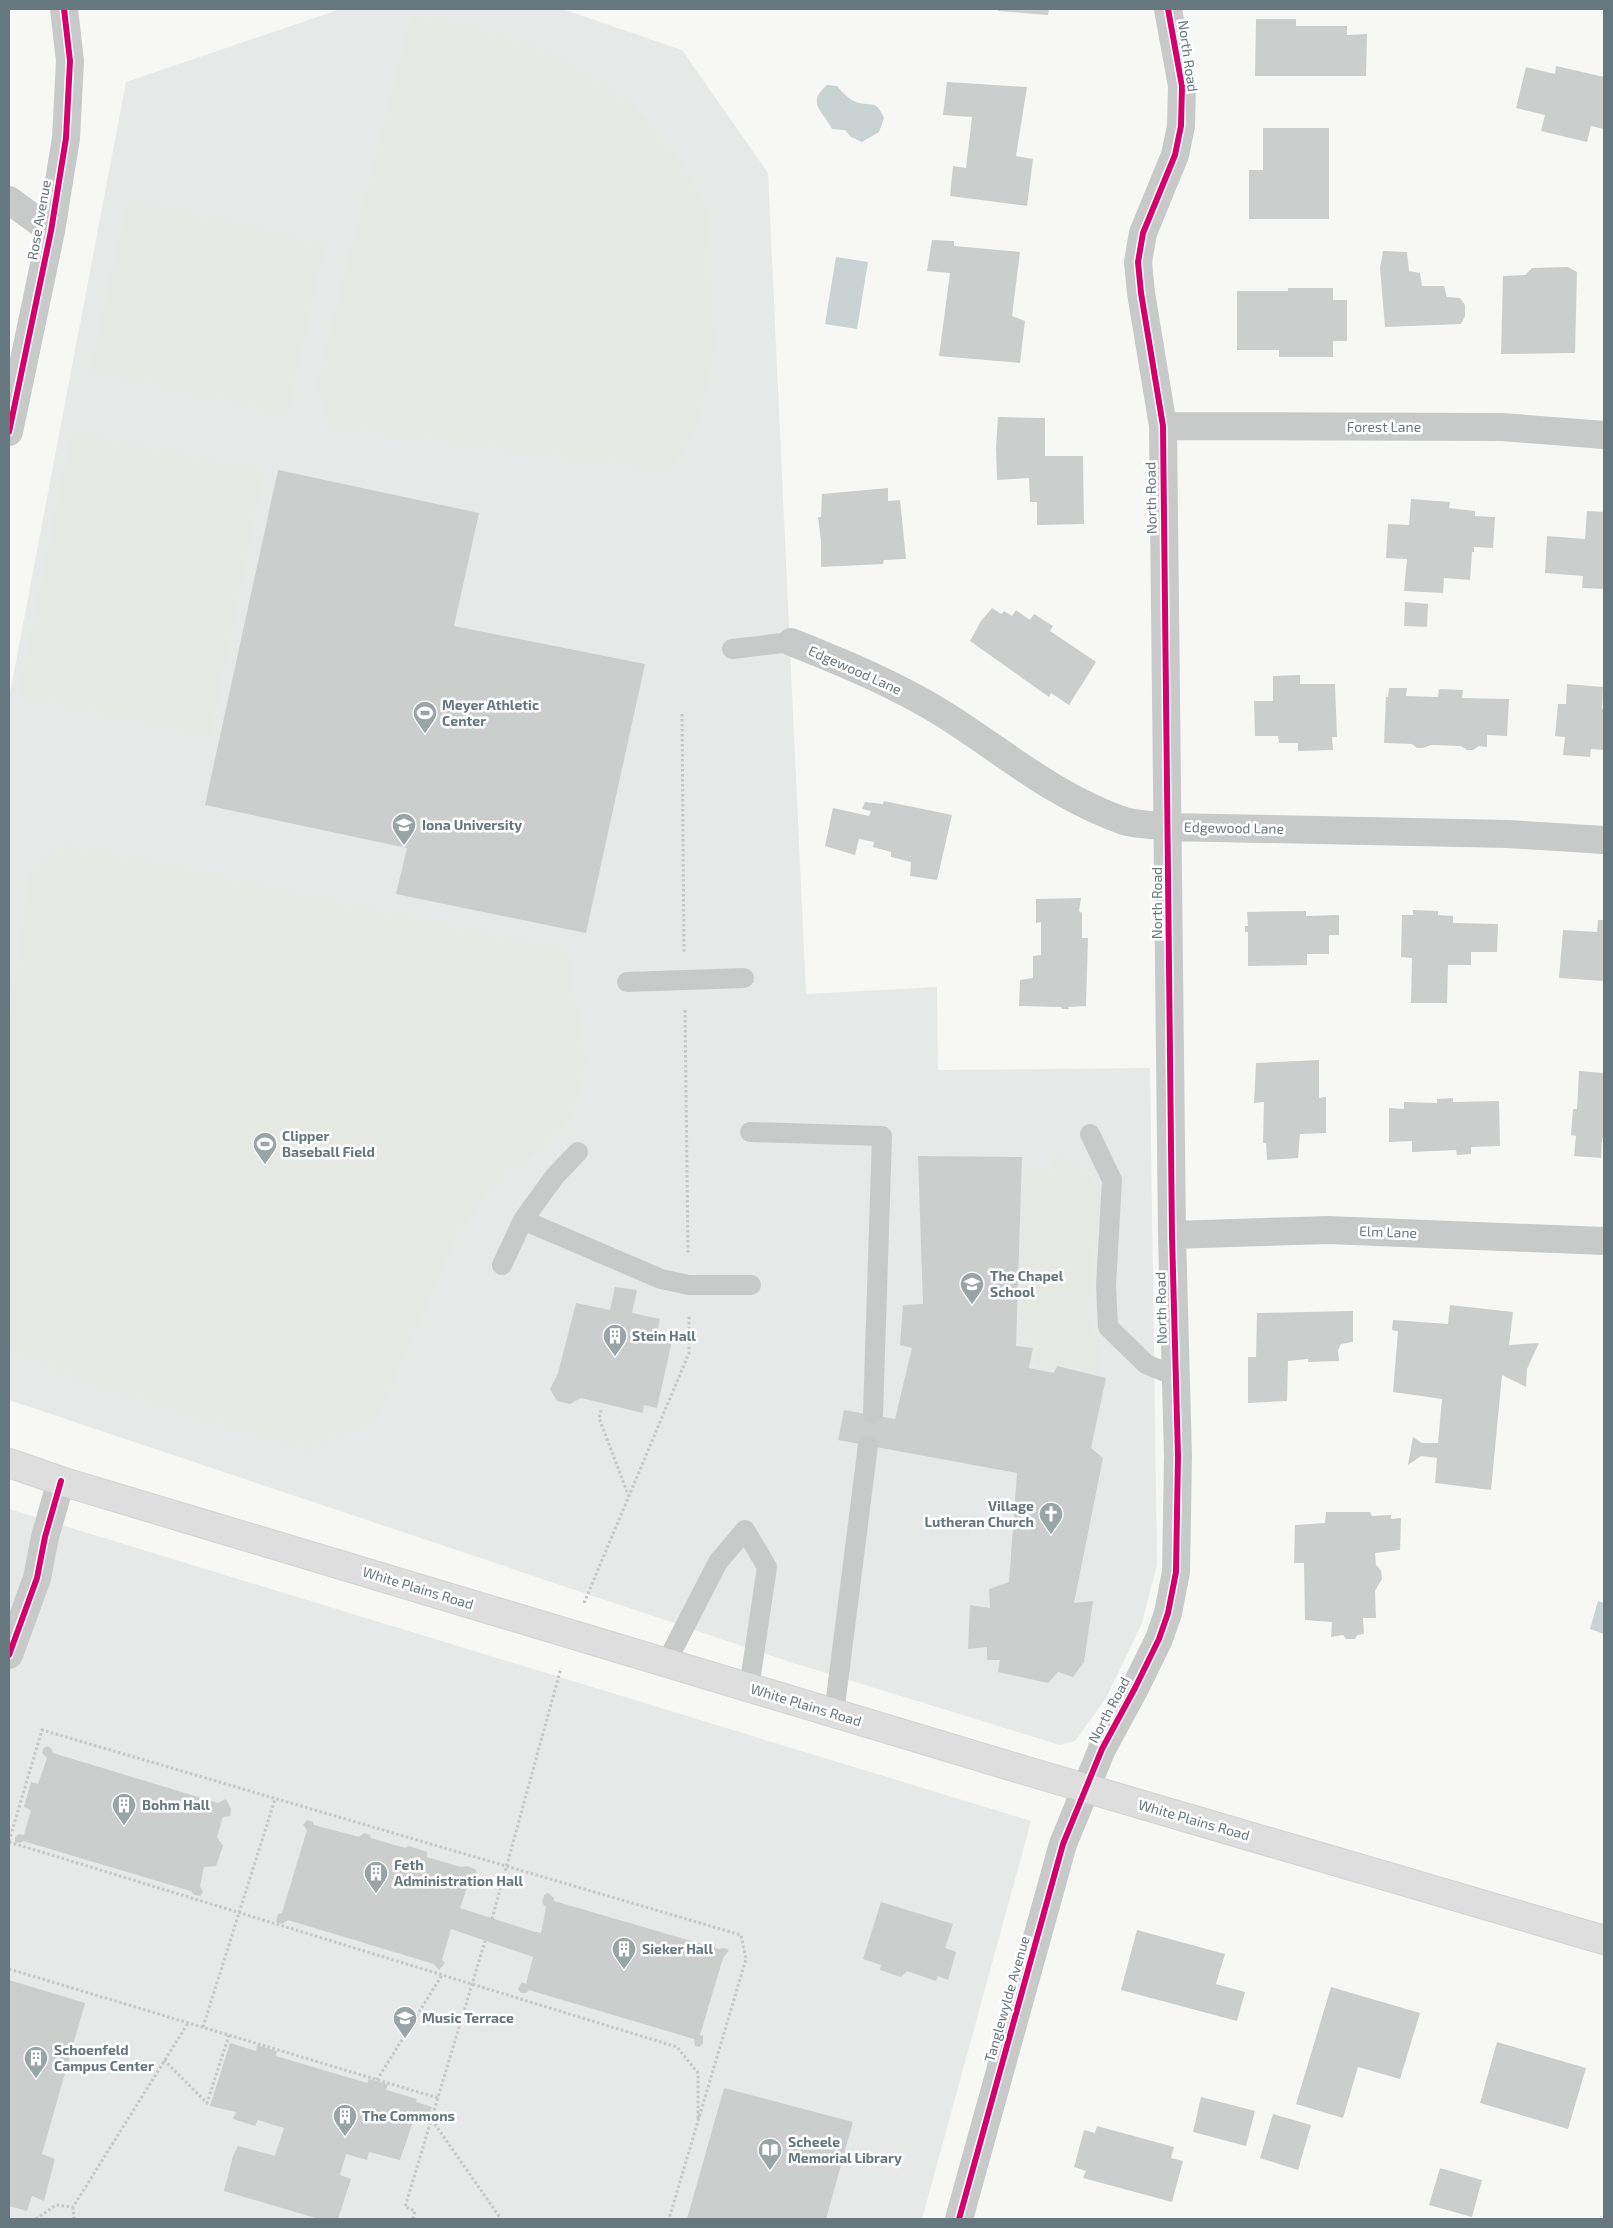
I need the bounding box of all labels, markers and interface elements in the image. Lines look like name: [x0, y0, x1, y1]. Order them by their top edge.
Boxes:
street label: North Road: [1175, 19, 1202, 93]
street label: Rose Avenue: [23, 179, 54, 261]
street label: Forest Lane: [1347, 418, 1421, 435]
street label: North Road: [1141, 462, 1160, 534]
street label: Edgewood Lane: [806, 641, 904, 698]
place label: Meyer Athletic Center: [442, 696, 539, 729]
sports icon: Meyer Athletic Center: [412, 700, 438, 734]
school or university icon: Iona University: [391, 812, 417, 846]
place label: Iona University: [422, 816, 522, 833]
street label: Edgewood Lane: [1184, 818, 1284, 837]
street label: North Road: [1148, 867, 1165, 939]
place label: Clipper Baseball Field: [282, 1127, 375, 1160]
sports icon: Clipper Baseball Field: [252, 1131, 278, 1165]
street label: Elm Lane: [1359, 1222, 1417, 1241]
place label: The Chapel School: [990, 1267, 1064, 1300]
school or university icon: The Chapel School: [959, 1271, 985, 1305]
street label: North Road: [1151, 1272, 1170, 1344]
building icon: Stein Hall: [602, 1323, 628, 1357]
place label: Stein Hall: [632, 1327, 696, 1344]
place label: Village Lutheran Church: [924, 1497, 1034, 1530]
church icon: Village Lutheran Church: [1038, 1501, 1064, 1535]
street label: White Plains Road: [361, 1563, 476, 1612]
street label: North Road: [1084, 1674, 1133, 1746]
street label: White Plains Road: [749, 1680, 864, 1729]
building icon: Bohm Hall: [111, 1792, 137, 1826]
street label: White Plains Road: [1136, 1795, 1252, 1844]
place label: Bohm Hall: [142, 1796, 210, 1813]
place label: Feth Administration Hall: [394, 1856, 524, 1889]
building icon: Feth Administration Hall: [363, 1860, 389, 1894]
street label: Tanglewylde Avenue: [980, 1934, 1033, 2064]
building icon: Sieker Hall: [611, 1936, 637, 1970]
place label: Sieker Hall: [642, 1940, 713, 1957]
school or university icon: Music Terrace: [392, 2005, 418, 2039]
place label: Music Terrace: [422, 2009, 514, 2026]
place label: Schoenfeld Campus Center: [54, 2041, 154, 2074]
building icon: Schoenfeld Campus Center: [23, 2045, 49, 2079]
building icon: The Commons: [332, 2103, 358, 2137]
place label: The Commons: [362, 2107, 455, 2124]
place label: Scheele Memorial Library: [788, 2133, 902, 2166]
library icon: Scheele Memorial Library: [757, 2137, 783, 2171]

